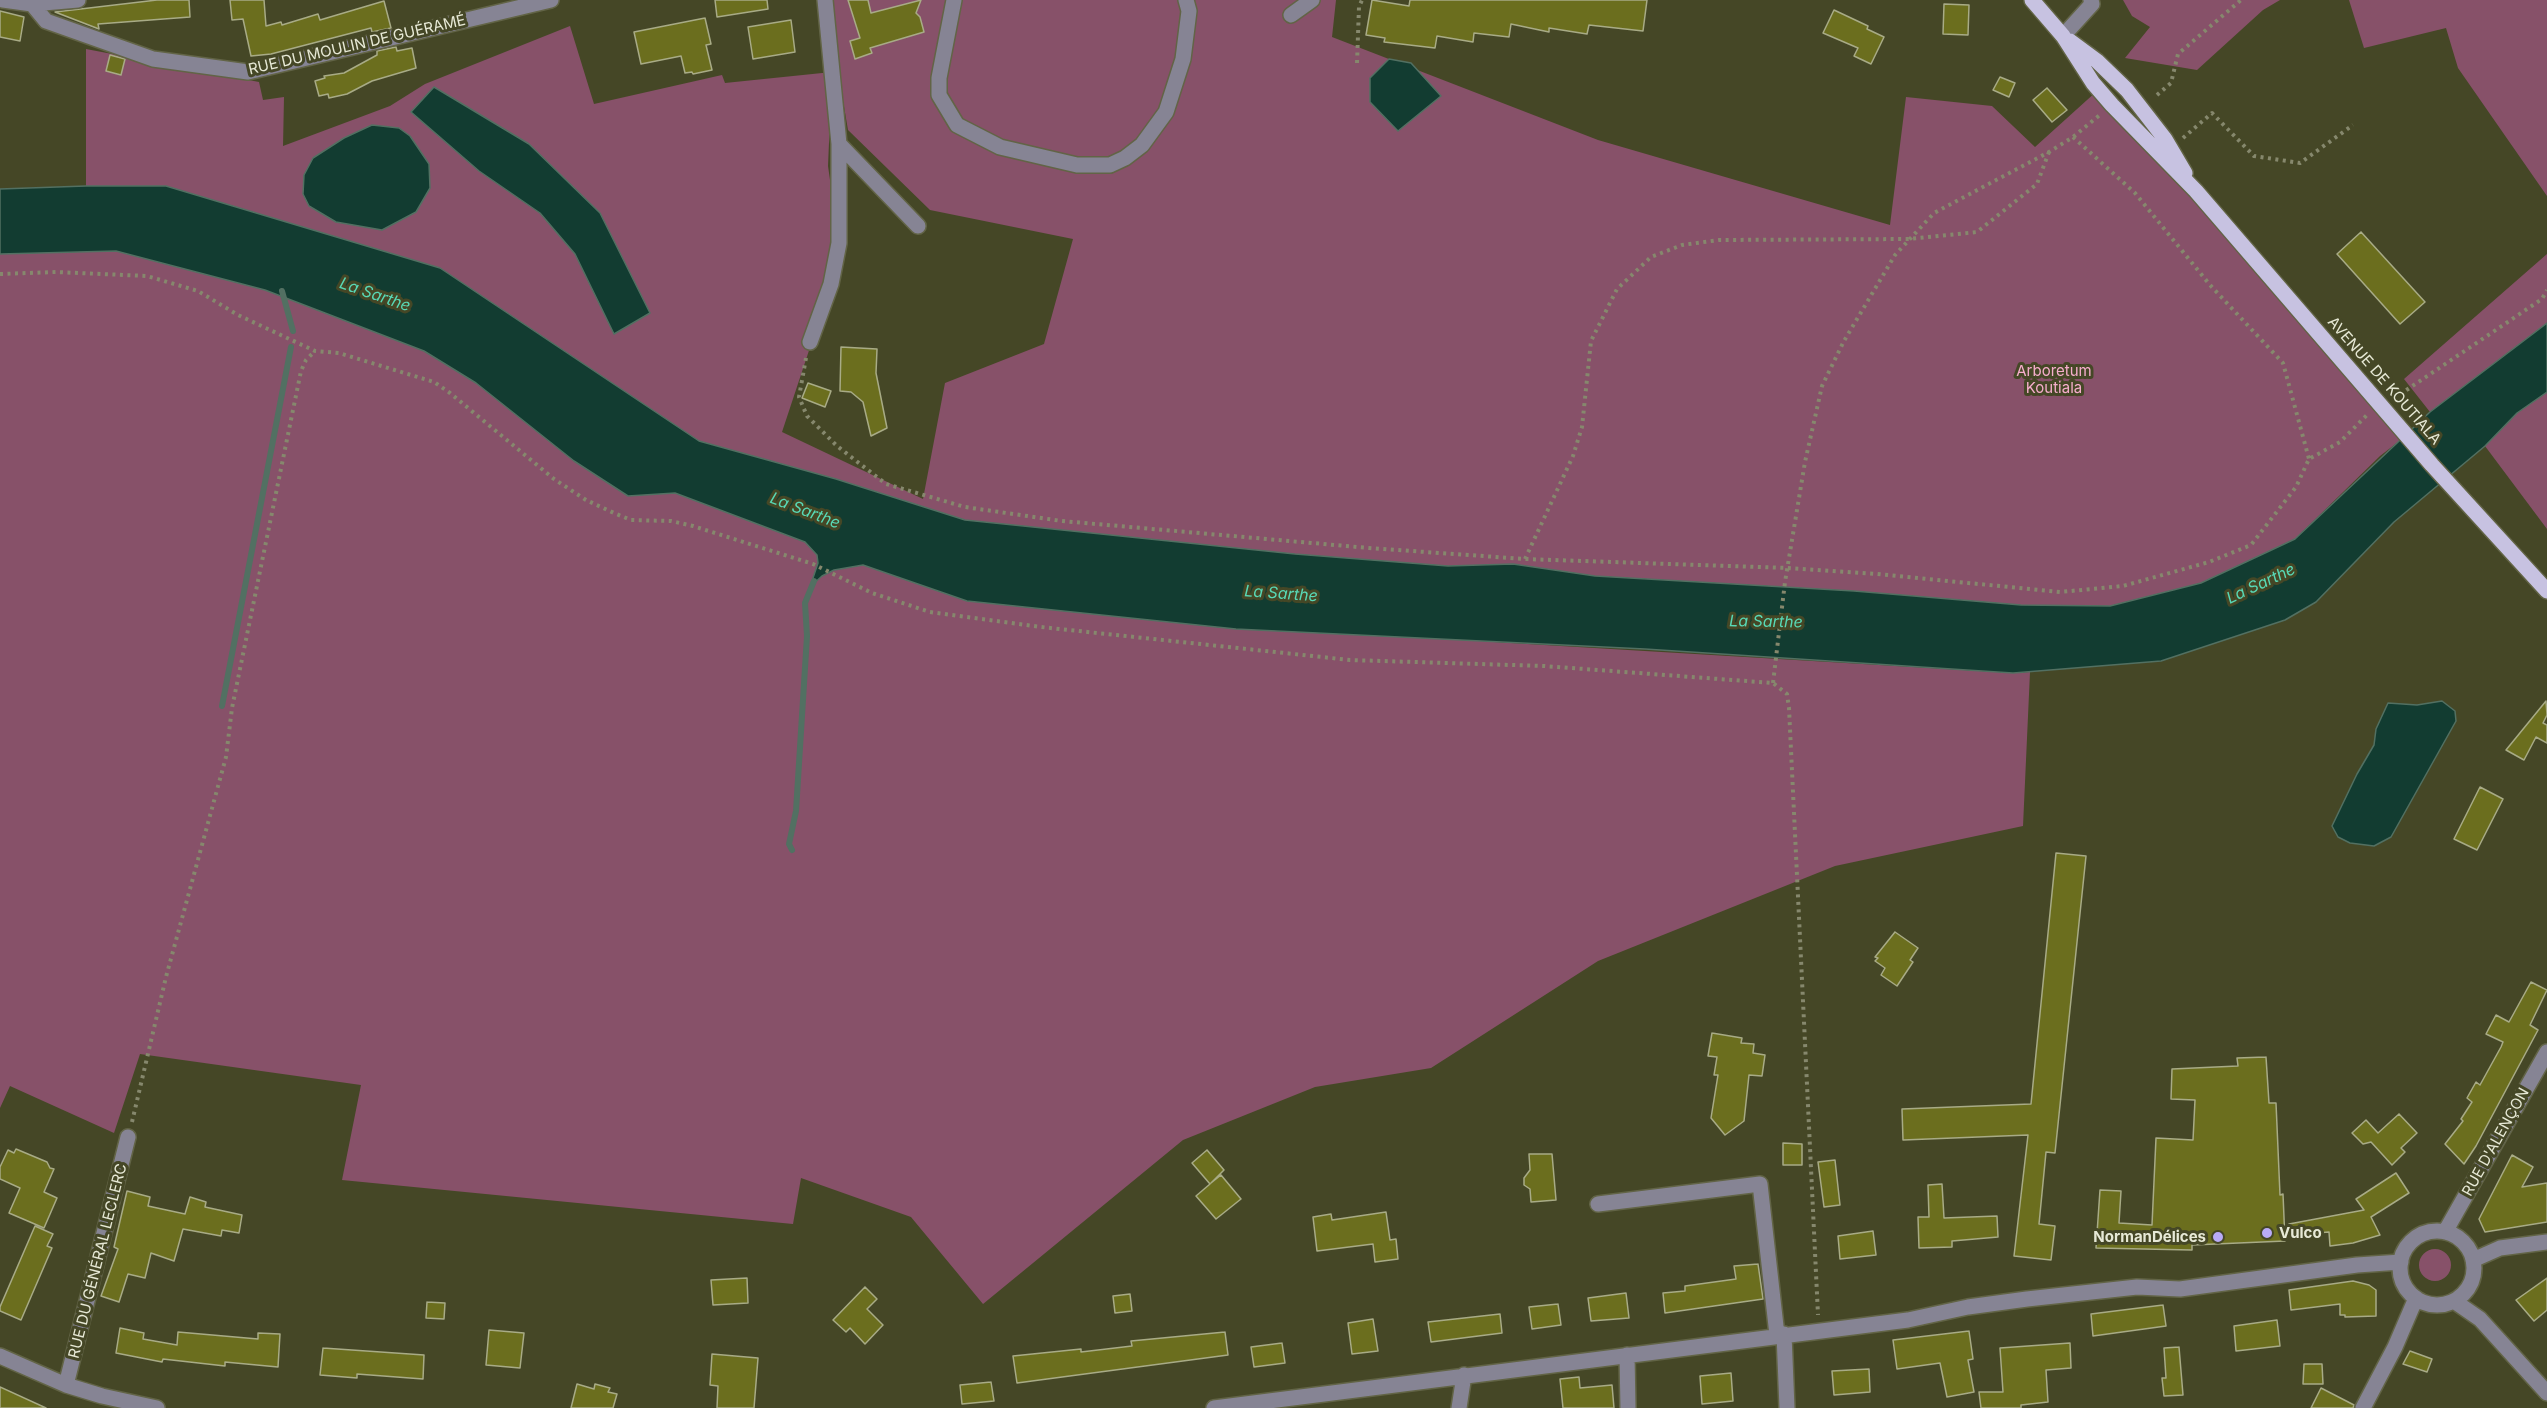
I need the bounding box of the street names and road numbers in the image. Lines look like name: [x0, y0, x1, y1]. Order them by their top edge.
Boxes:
street label: RUE DU MOULIN DE GUÉRAMÉ: [247, 11, 467, 79]
street label: AVENUE DE KOUTIALA: [2324, 313, 2444, 449]
street label: RUE D'ALENÇON: [2459, 1085, 2533, 1199]
street label: RUE DU GÉNÉRAL LECLERC: [65, 1162, 131, 1360]

